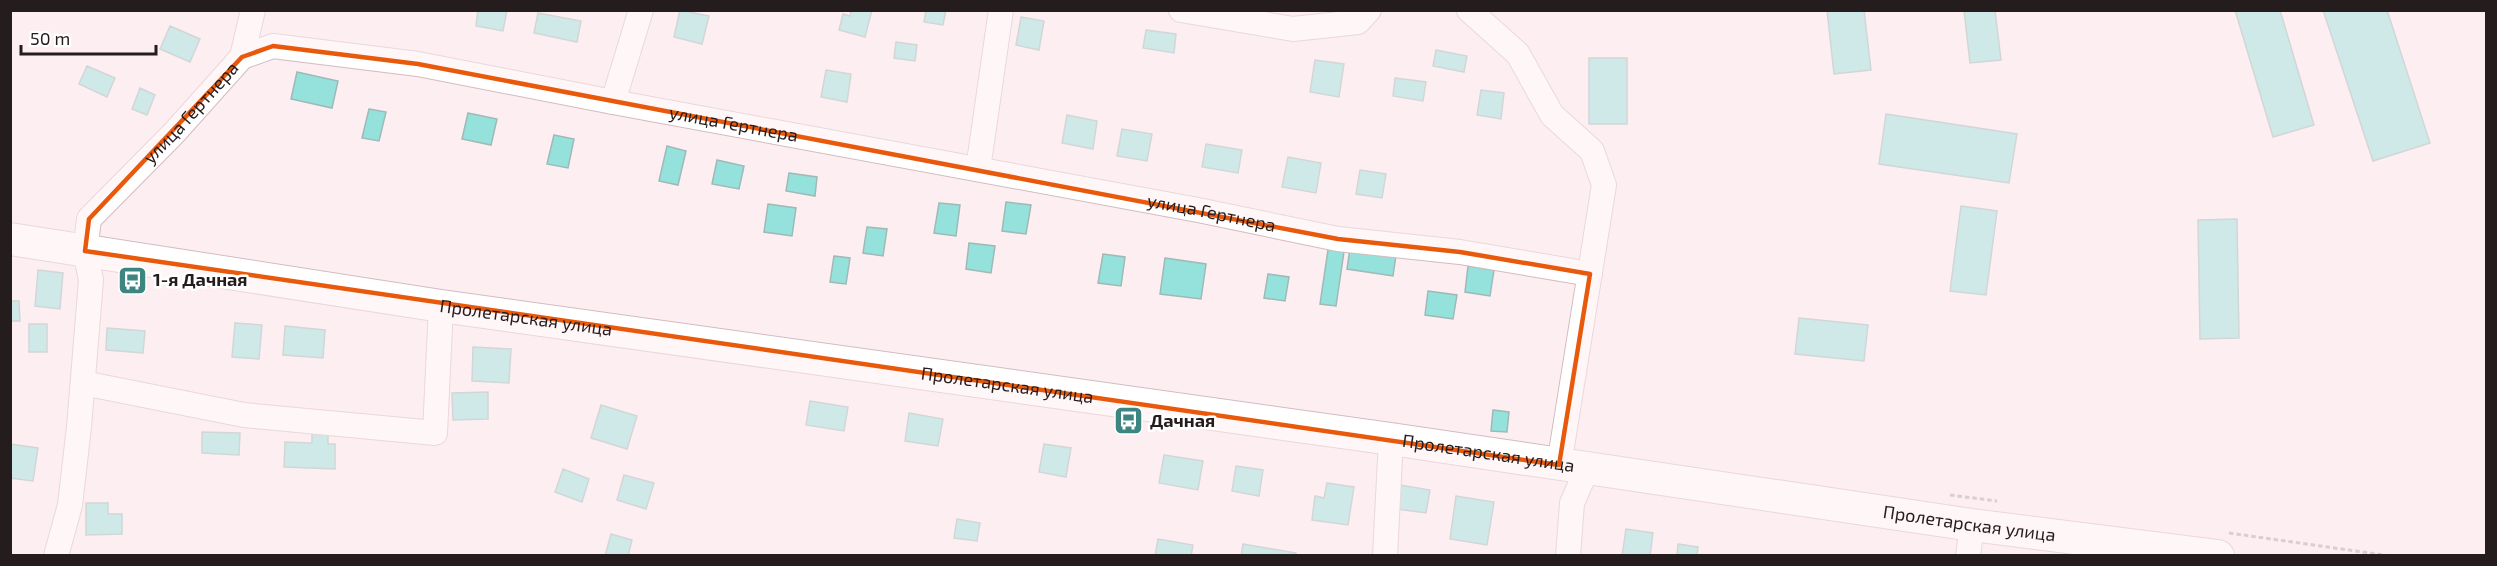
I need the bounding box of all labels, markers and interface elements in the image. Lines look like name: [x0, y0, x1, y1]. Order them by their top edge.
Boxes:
scale bar: [21, 18, 156, 56]
text: 50 m: [30, 27, 70, 49]
street label: улица Гертнера: [138, 57, 243, 168]
street label: улица Гертнера: [668, 101, 800, 146]
street label: улица Гертнера: [1146, 189, 1278, 236]
bus stop icon: 1-я Дачная: [116, 264, 148, 296]
place label: 1-я Дачная: [153, 268, 248, 290]
street label: Пролетарская улица: [438, 294, 614, 340]
street label: Пролетарская улица: [920, 361, 1095, 407]
bus stop icon: Дачная: [1113, 405, 1145, 437]
place label: Дачная: [1150, 409, 1215, 431]
street label: Пролетарская улица: [1401, 429, 1576, 476]
street label: Пролетарская улица: [1882, 500, 2057, 545]

